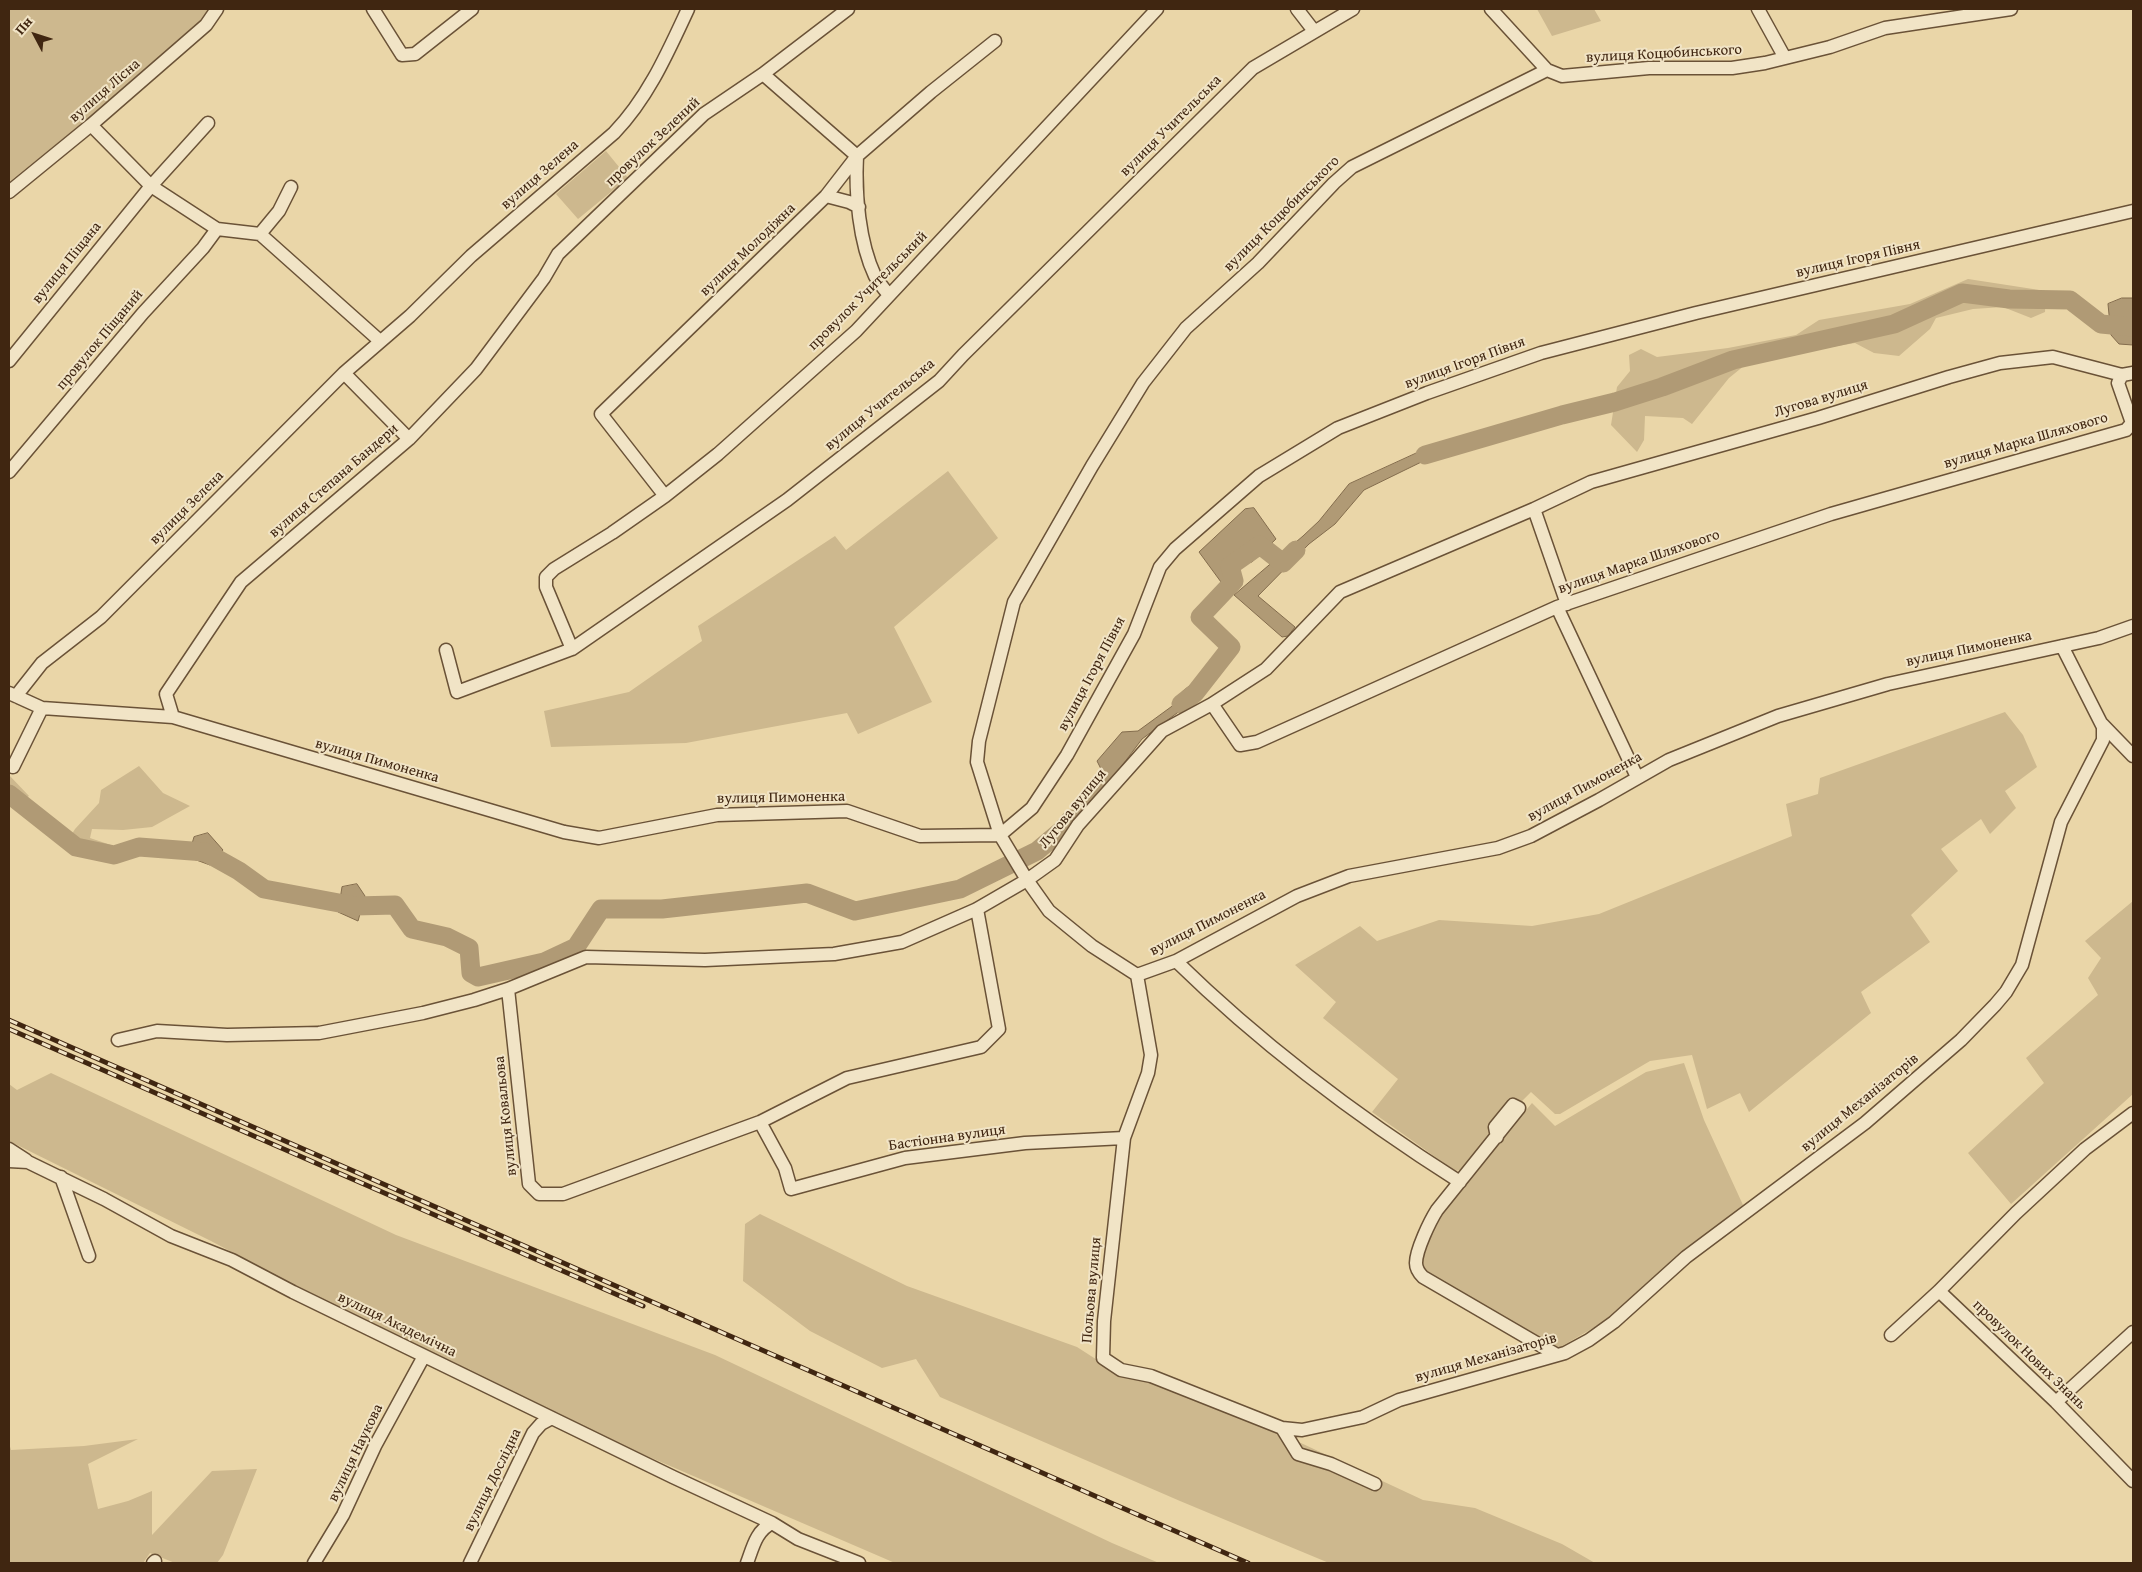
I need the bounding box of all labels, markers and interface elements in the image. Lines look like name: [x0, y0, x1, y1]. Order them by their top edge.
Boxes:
north arrow: [10, 10, 60, 60]
text: Пн: [10, 12, 37, 39]
street label: вулиця Коцюбинського: [1585, 41, 1743, 67]
street label: вулиця Лісна: [66, 55, 144, 127]
street label: вулиця Учительська: [1117, 72, 1225, 180]
street label: провулок Зелений: [602, 94, 704, 190]
street label: вулиця Зелена: [497, 136, 583, 214]
street label: вулиця Коцюбинського: [1220, 152, 1344, 276]
street label: вулиця Молодіжна: [696, 200, 800, 300]
street label: вулиця Піщана: [29, 218, 105, 308]
street label: провулок Учительський: [805, 228, 931, 354]
street label: вулиця Ігоря Півня: [1794, 236, 1922, 282]
street label: провулок Піщаний: [53, 286, 147, 394]
street label: вулиця Ігоря Півня: [1402, 333, 1528, 393]
street label: вулиця Учительська: [821, 355, 939, 455]
street label: Лугова вулиця: [1772, 376, 1870, 422]
street label: вулиця Марка Шляхового: [1942, 409, 2110, 473]
street label: вулиця Степана Бандери: [266, 420, 402, 542]
street label: вулиця Зелена: [146, 467, 228, 549]
street label: вулиця Марка Шляхового: [1556, 526, 1722, 598]
street label: вулиця Ігоря Півня: [1054, 614, 1130, 734]
street label: вулиця Пимоненка: [1905, 627, 2033, 671]
street label: вулиця Пимоненка: [313, 735, 441, 787]
street label: вулиця Пимоненка: [1525, 748, 1645, 826]
street label: Лугова вулиця: [1035, 766, 1111, 852]
street label: вулиця Пимоненка: [717, 788, 845, 808]
street label: вулиця Пимоненка: [1147, 886, 1269, 960]
street label: вулиця Механізаторів: [1798, 1050, 1922, 1156]
street label: вулиця Ковальова: [491, 1055, 521, 1177]
street label: Бастіонна вулиця: [888, 1121, 1006, 1155]
street label: Польова вулиця: [1078, 1236, 1106, 1344]
street label: вулиця Академічна: [335, 1288, 459, 1362]
street label: провулок Нових Знань: [1969, 1296, 2089, 1414]
street label: вулиця Механізаторів: [1413, 1329, 1559, 1387]
street label: вулиця Наукова: [325, 1401, 387, 1505]
street label: вулиця Дослідна: [460, 1426, 526, 1534]

